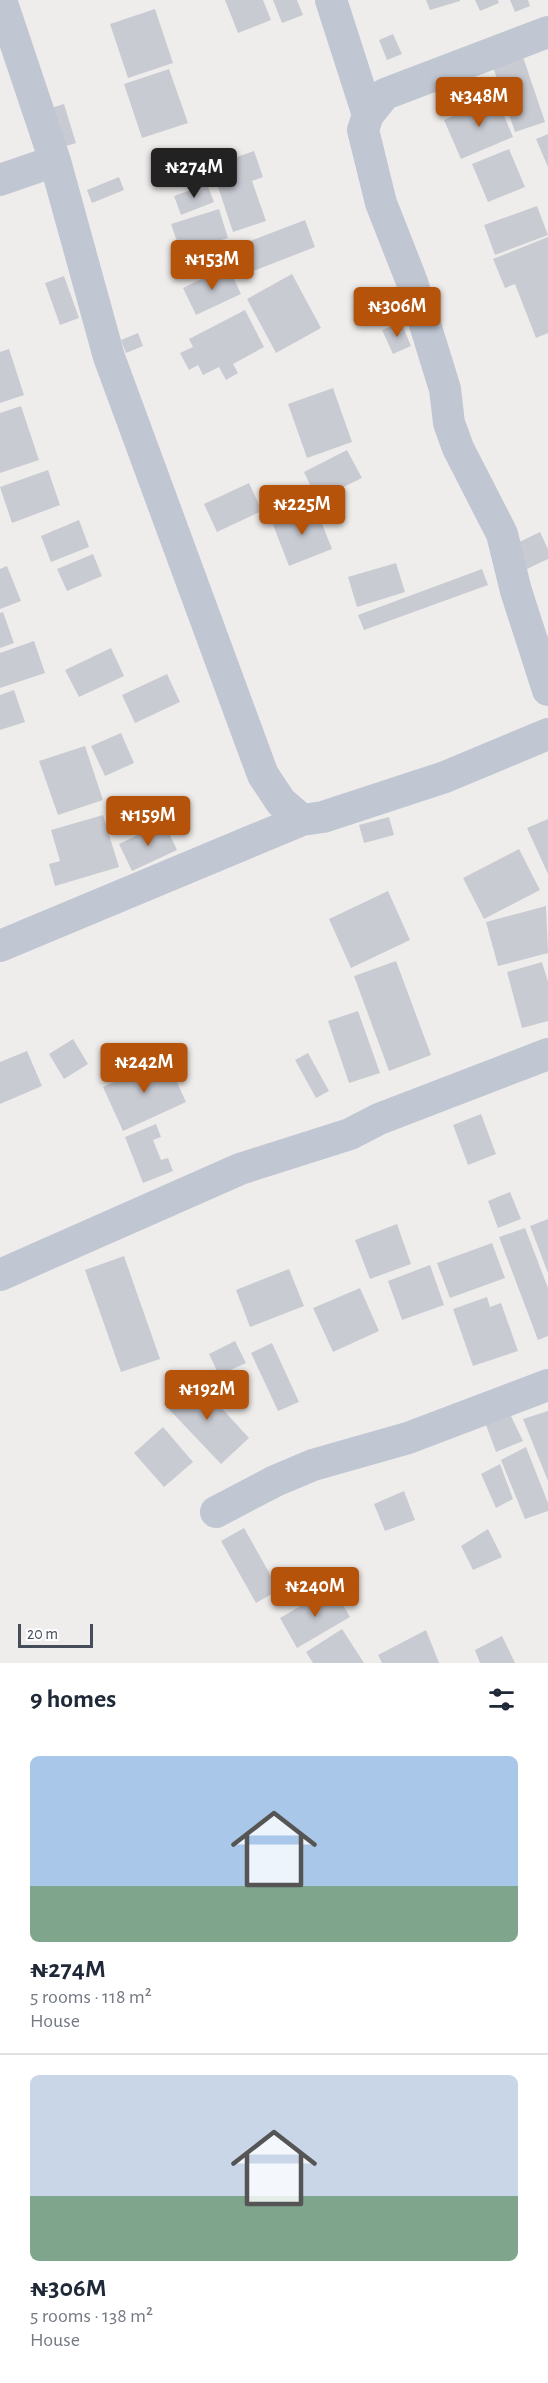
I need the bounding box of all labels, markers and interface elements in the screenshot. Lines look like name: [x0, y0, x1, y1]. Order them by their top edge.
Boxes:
pin: ₦348M: [437, 77, 521, 128]
text: ₦348M: [450, 86, 508, 106]
pin: ₦274M: [152, 148, 236, 199]
text: ₦274M: [165, 157, 223, 177]
pin: ₦153M: [170, 240, 254, 291]
text: ₦153M: [185, 249, 239, 269]
pin: ₦306M: [355, 287, 439, 338]
text: ₦306M: [368, 296, 426, 316]
pin: ₦225M: [260, 485, 344, 536]
text: ₦225M: [273, 494, 331, 514]
pin: ₦159M: [106, 796, 190, 847]
text: ₦159M: [120, 805, 176, 825]
pin: ₦242M: [102, 1043, 186, 1094]
text: ₦242M: [115, 1052, 173, 1072]
pin: ₦192M: [165, 1370, 249, 1421]
text: ₦192M: [179, 1379, 235, 1399]
pin: ₦240M: [273, 1567, 357, 1618]
text: ₦240M: [285, 1576, 345, 1596]
scale bar: [18, 1621, 93, 1648]
text: 20 m: [27, 1626, 58, 1642]
icon: filters: [485, 1683, 518, 1716]
text: 9 homes: [30, 1686, 116, 1712]
icon: home: [220, 1795, 328, 1903]
text: ₦274M: [30, 1956, 106, 1982]
text: 5 rooms · 118 m²: [30, 1987, 152, 2007]
text: House: [30, 2011, 80, 2031]
icon: home: [220, 2114, 328, 2222]
text: ₦306M: [30, 2275, 106, 2301]
text: 5 rooms · 138 m²: [30, 2306, 153, 2326]
text: House: [30, 2330, 80, 2350]

